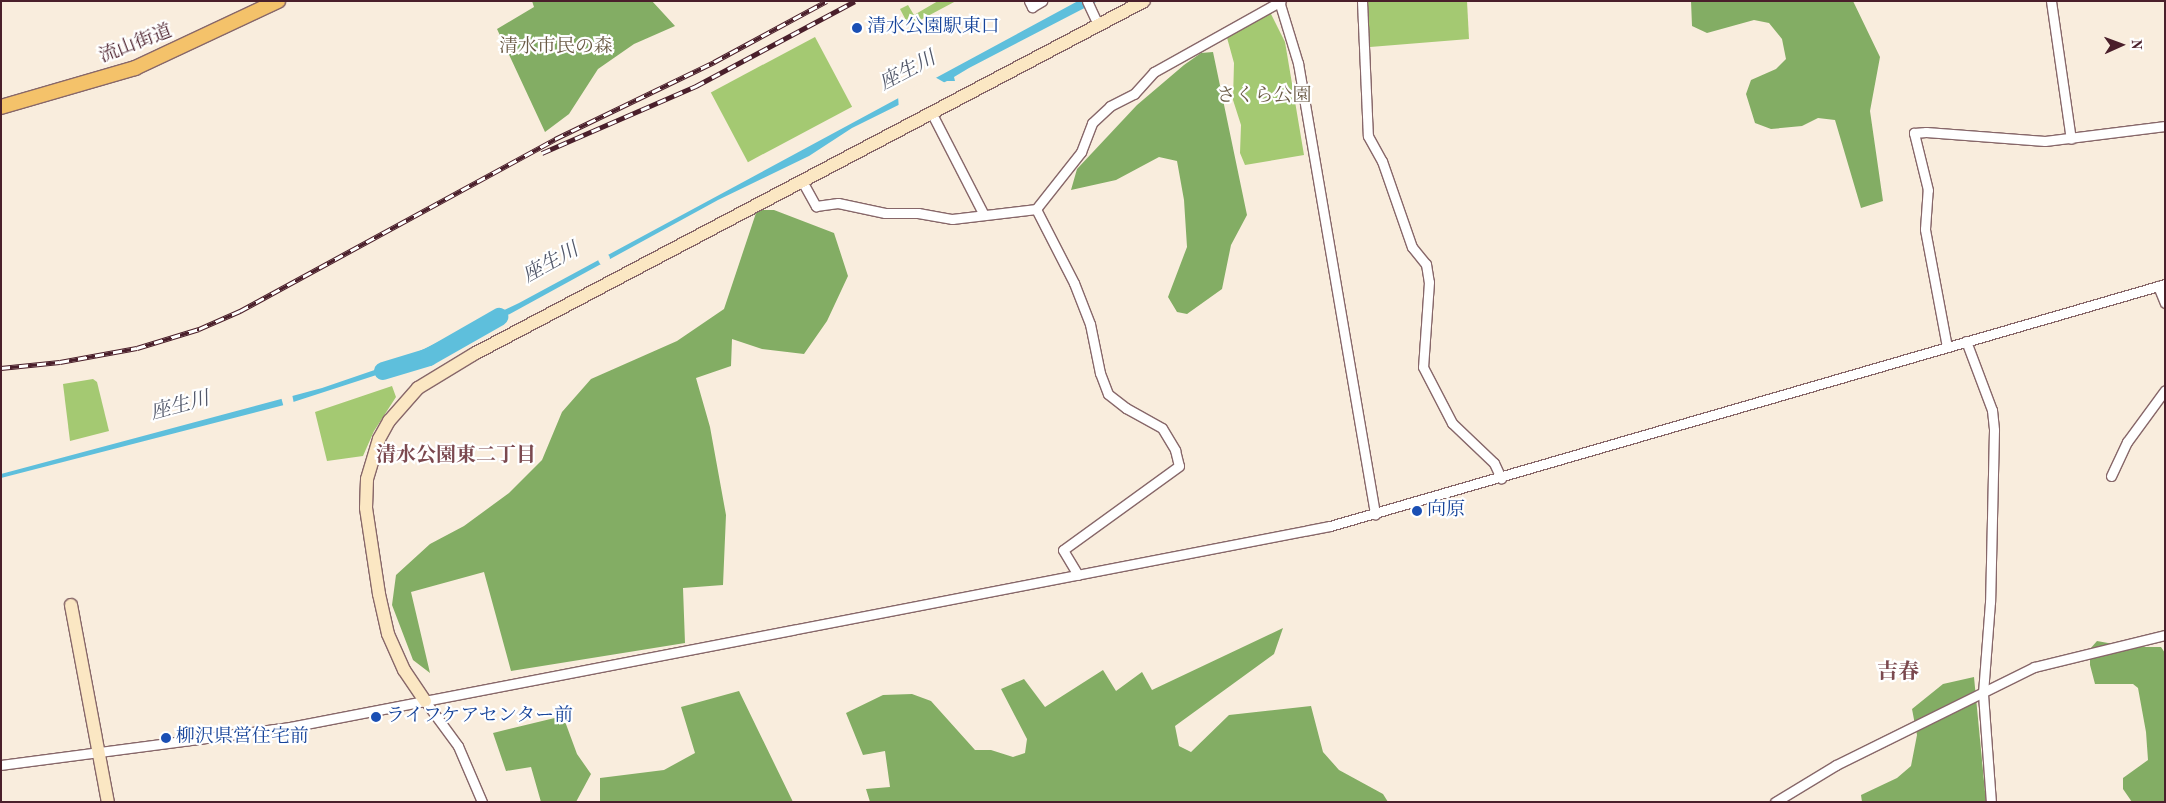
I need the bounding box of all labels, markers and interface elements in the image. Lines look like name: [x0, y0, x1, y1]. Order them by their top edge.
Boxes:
place label: 清水公園駅東口: [867, 17, 1000, 39]
north arrow: [2096, 20, 2146, 70]
street label: 流山街道: [96, 21, 176, 69]
marker: 清水公園駅東口: [851, 22, 863, 34]
park label: 清水市民の森: [499, 37, 613, 59]
text: N: [2129, 39, 2143, 50]
water label: 座生川: [876, 47, 940, 97]
park label: さくら公園: [1217, 86, 1311, 108]
water label: 座生川: [519, 239, 583, 289]
water label: 座生川: [148, 388, 212, 426]
district label: 清水公園東二丁目: [376, 444, 536, 468]
place label: 向原: [1427, 500, 1465, 522]
marker: 向原: [1411, 505, 1423, 517]
district label: 吉春: [1877, 660, 1919, 686]
place label: ライフケアセンター前: [386, 706, 576, 728]
marker: ライフケアセンター前: [370, 711, 382, 723]
place label: 柳沢県営住宅前: [176, 727, 309, 749]
marker: 柳沢県営住宅前: [160, 732, 172, 744]

